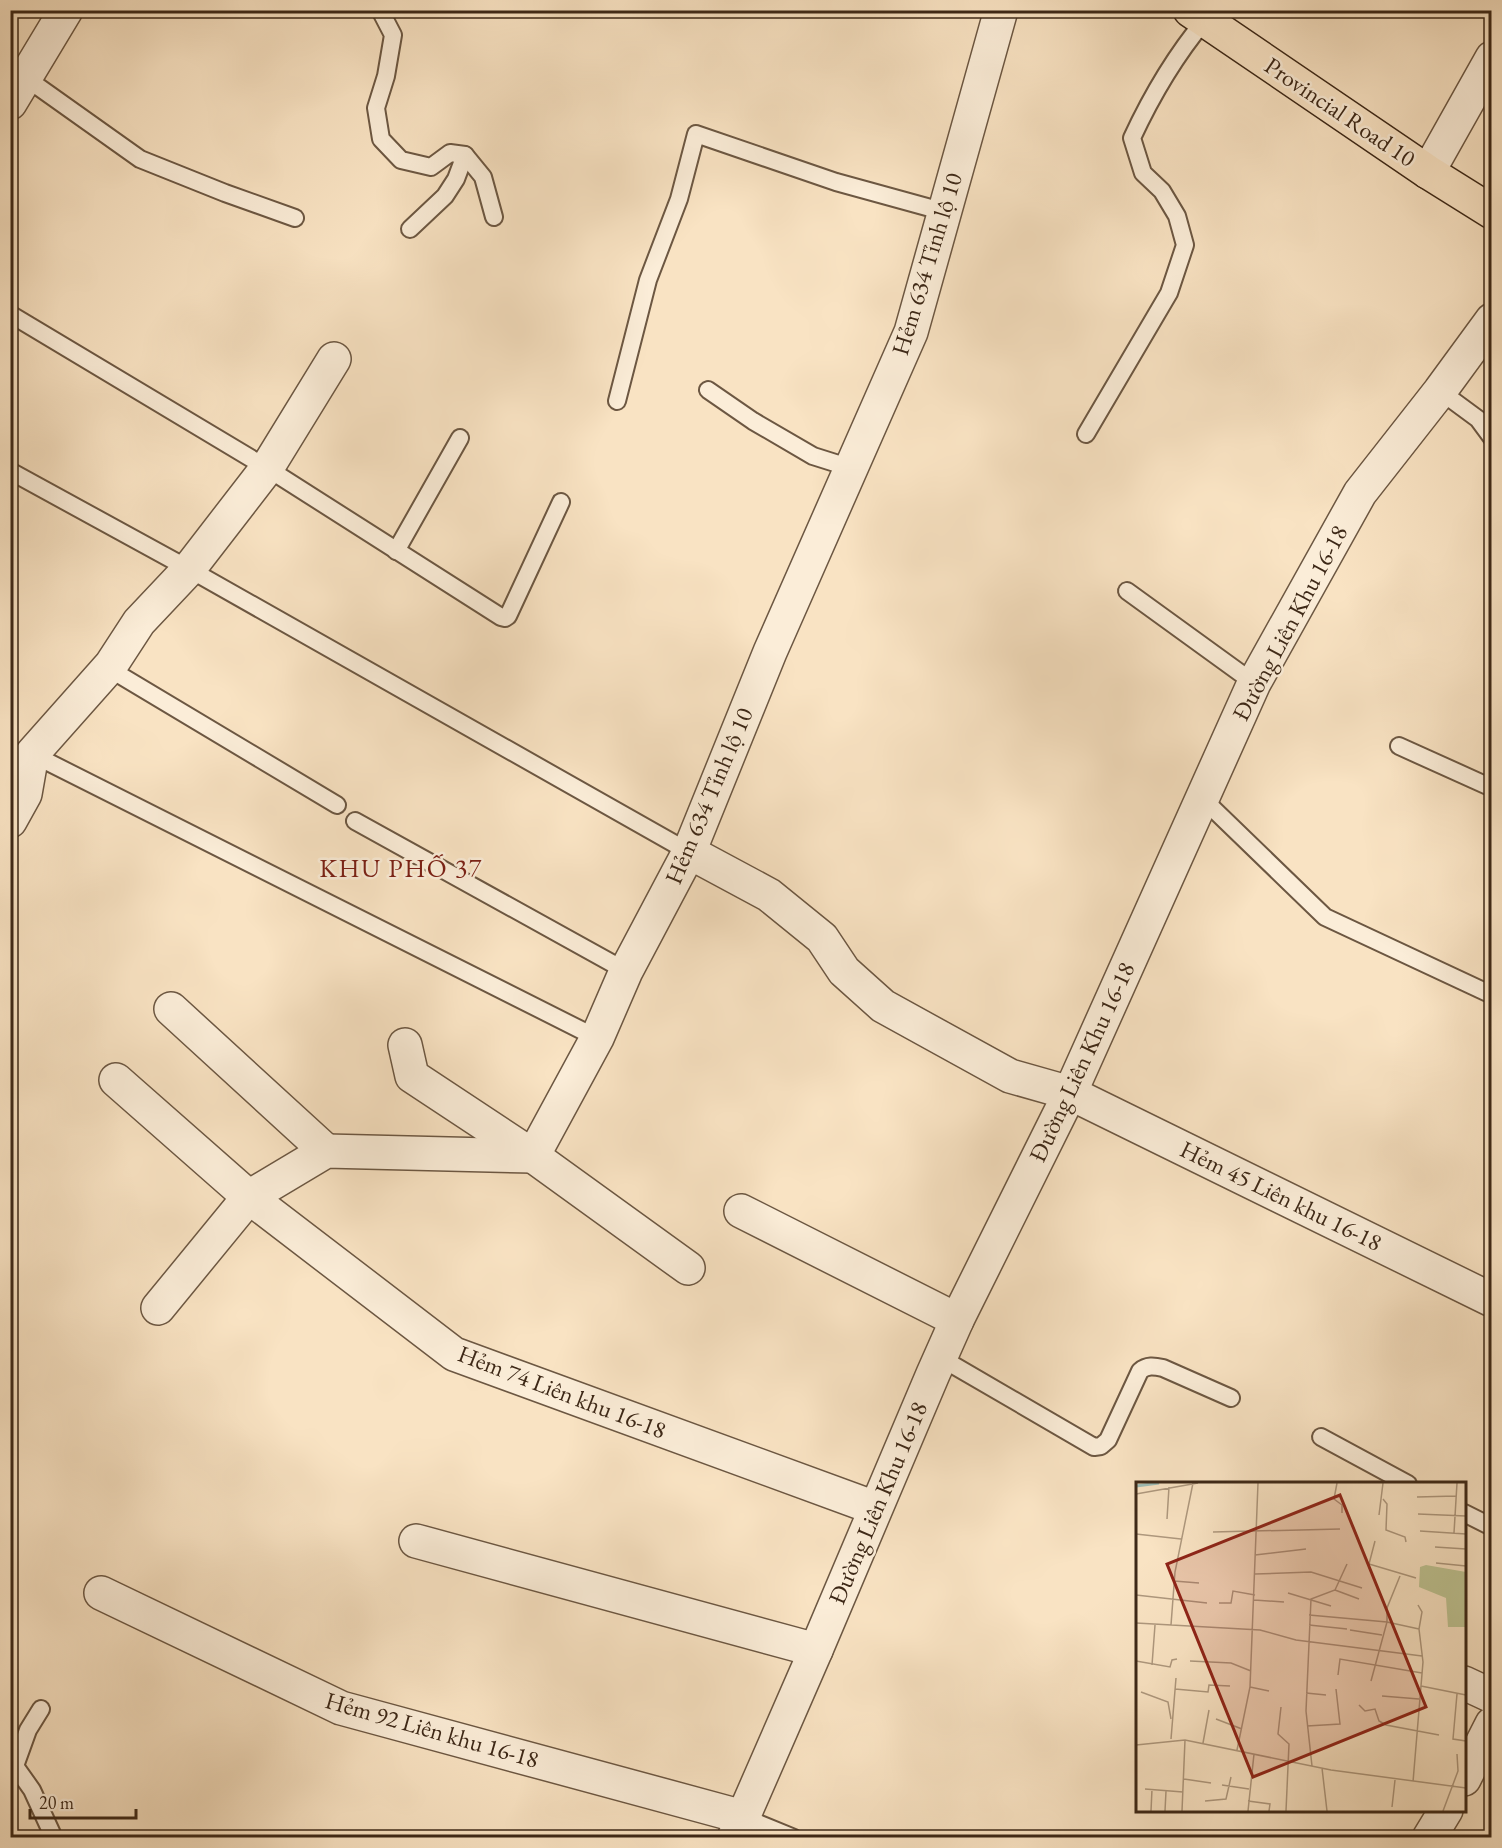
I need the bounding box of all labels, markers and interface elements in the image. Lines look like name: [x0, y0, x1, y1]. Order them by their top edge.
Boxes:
street label: Provincial Road 10: [1259, 50, 1422, 174]
street label: Hẻm 634 Tỉnh lộ 10: [884, 169, 969, 359]
street label: Đường Liên Khu 16-18: [1225, 520, 1354, 726]
street label: Hẻm 634 Tỉnh lộ 10: [657, 703, 760, 889]
district label: KHU PHỐ 37: [319, 851, 483, 885]
street label: Đường Liên Khu 16-18: [1022, 957, 1141, 1167]
street label: Hẻm 45 Liên khu 16-18: [1175, 1133, 1387, 1258]
street label: Hẻm 74 Liên khu 16-18: [454, 1338, 671, 1446]
street label: Đường Liên Khu 16-18: [821, 1397, 934, 1609]
inset map: [1136, 1482, 1466, 1812]
street label: Hẻm 92 Liên khu 16-18: [322, 1684, 542, 1775]
scale bar: [30, 1782, 136, 1820]
text: 20 m: [39, 1791, 74, 1814]

